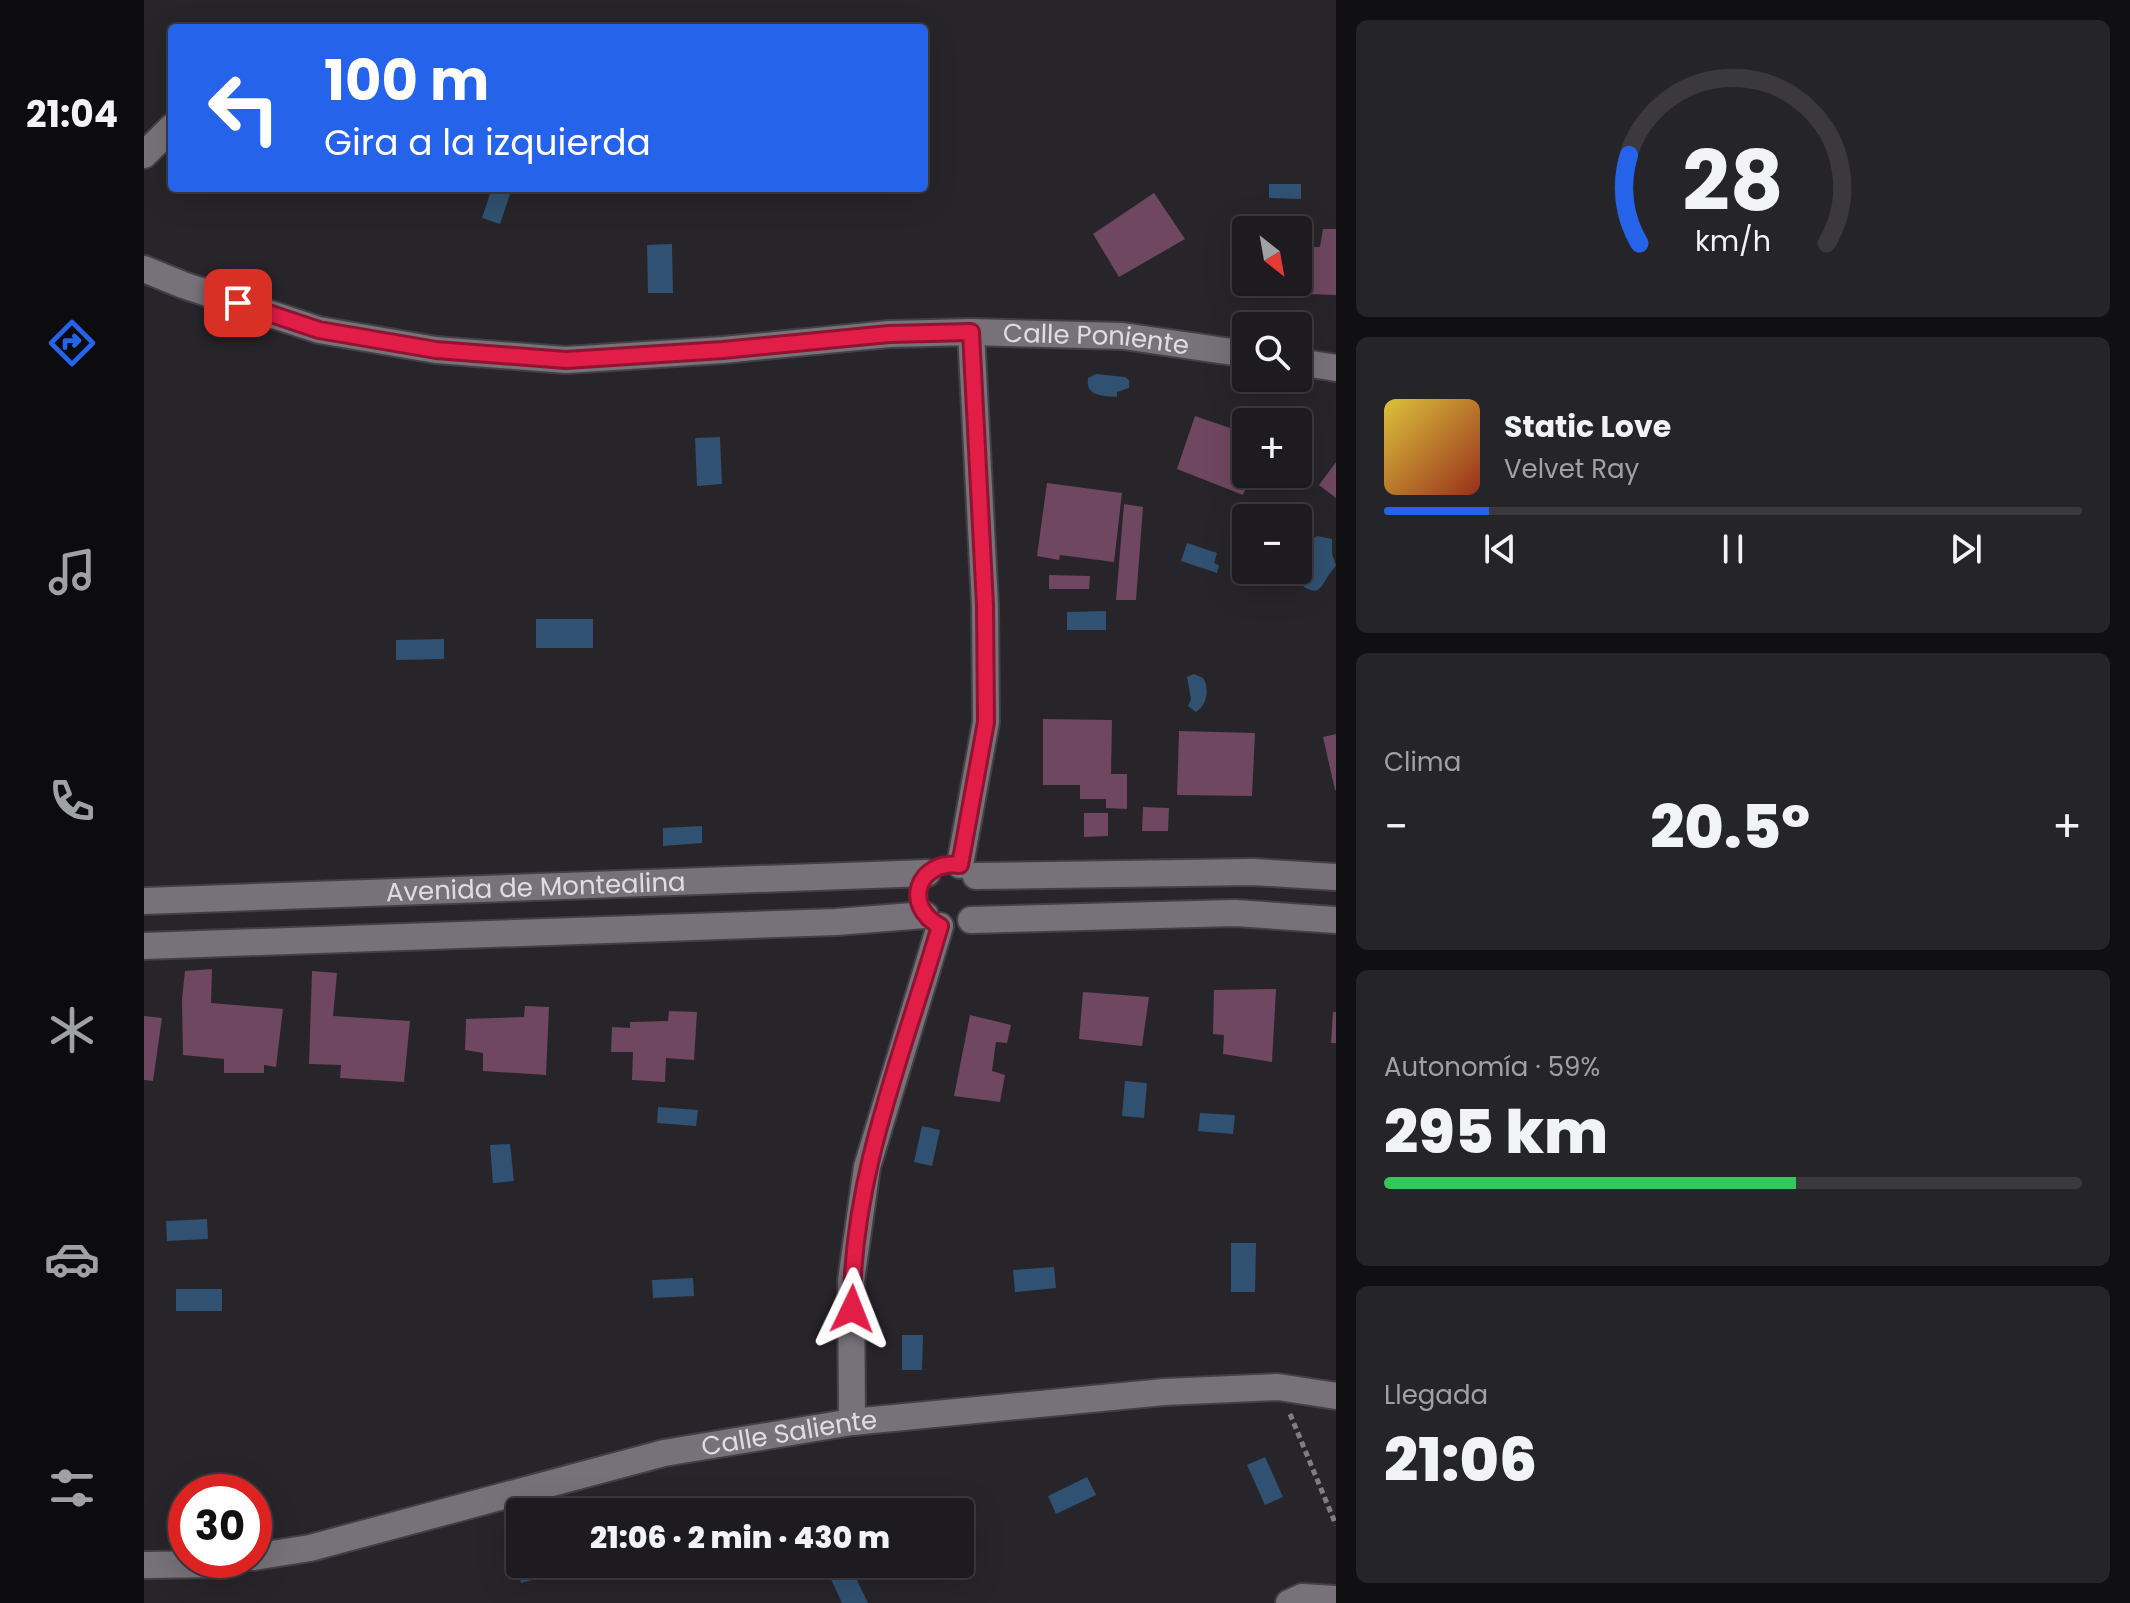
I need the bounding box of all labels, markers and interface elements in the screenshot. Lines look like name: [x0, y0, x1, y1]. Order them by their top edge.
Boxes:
text: 100 m: [324, 41, 489, 120]
icon: left: [192, 56, 296, 160]
text: 21:04: [26, 89, 118, 140]
text: Gira a la izquierda: [324, 117, 651, 168]
text: 28: [1682, 123, 1784, 239]
north arrow: [1232, 216, 1312, 296]
map controls: [1232, 216, 1312, 584]
text: km/h: [1695, 221, 1771, 261]
pin: [204, 269, 272, 337]
icon: arrive: [216, 281, 260, 325]
button: search: [1232, 312, 1312, 392]
icon: directions: [44, 315, 100, 371]
street label: Calle Poniente: [1003, 315, 1192, 363]
text: Static Love: [1504, 405, 1671, 448]
button: +: [1232, 408, 1312, 488]
text: Velvet Ray: [1504, 451, 1639, 487]
button: −: [1232, 504, 1312, 584]
icon: previous: [1478, 527, 1522, 571]
icon: pause: [1711, 527, 1755, 571]
icon: next: [1944, 527, 1988, 571]
icon: music: [44, 544, 100, 600]
text: Clima: [1384, 744, 1461, 780]
icon: phone: [44, 773, 100, 829]
text: 20.5°: [1650, 785, 1810, 869]
text: −: [1384, 796, 1408, 857]
text: +: [2052, 796, 2082, 857]
street label: Avenida de Montealina: [385, 864, 686, 910]
icon: climate: [44, 1002, 100, 1058]
text: Autonomía · 59%: [1384, 1049, 1600, 1085]
text: 295 km: [1384, 1090, 1608, 1174]
icon: car: [44, 1231, 100, 1287]
position arrow: [810, 1267, 894, 1351]
text: Llegada: [1384, 1377, 1488, 1413]
street label: Calle Saliente: [699, 1402, 879, 1465]
text: 21:06: [1384, 1418, 1537, 1502]
icon: filters: [44, 1460, 100, 1516]
speed limit sign: 30: [168, 1474, 272, 1578]
text: 21:06 · 2 min · 430 m: [590, 1516, 890, 1559]

